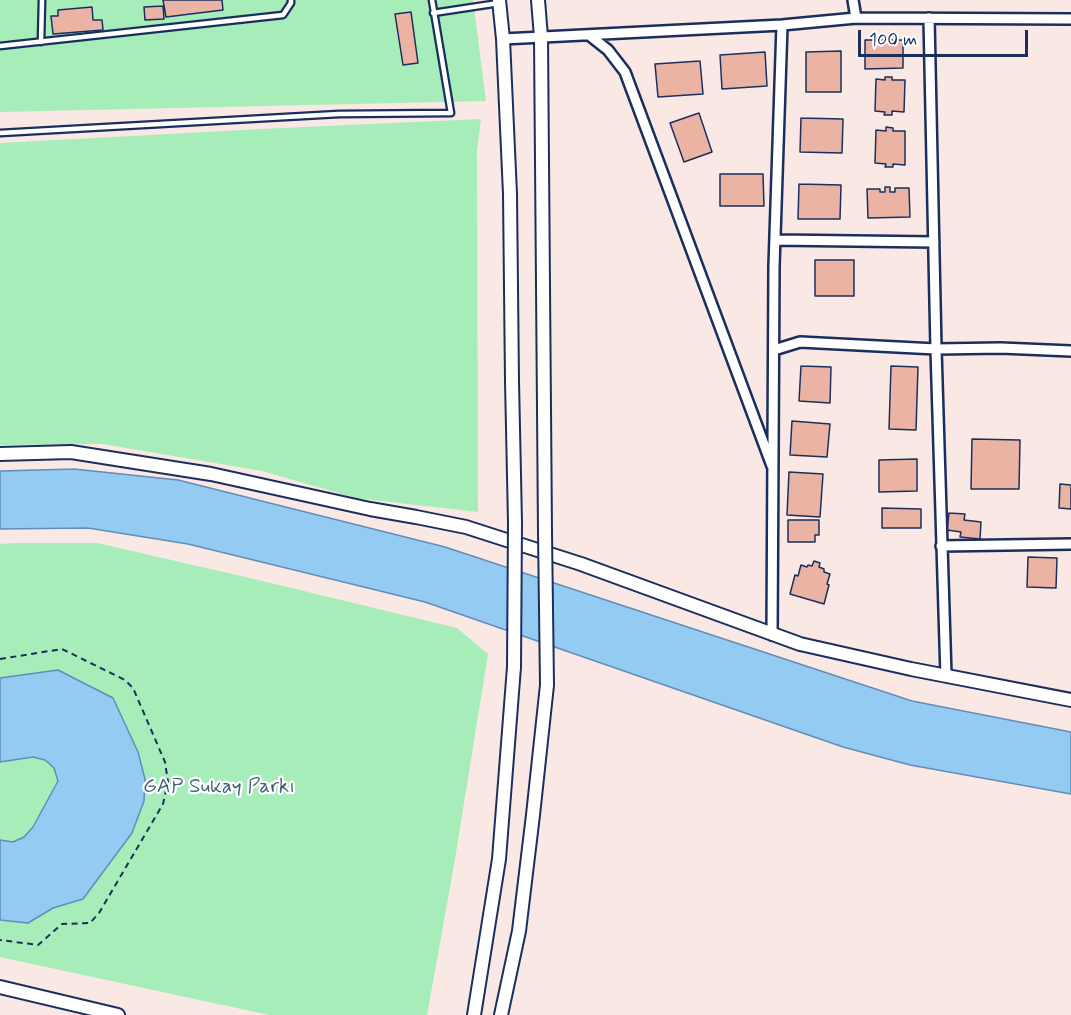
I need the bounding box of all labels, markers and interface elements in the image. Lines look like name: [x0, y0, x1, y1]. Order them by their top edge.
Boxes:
scale bar: [861, 18, 1030, 56]
text: 100 m: [869, 28, 917, 52]
park label: GAP Sukay Parkı: [143, 775, 295, 801]

